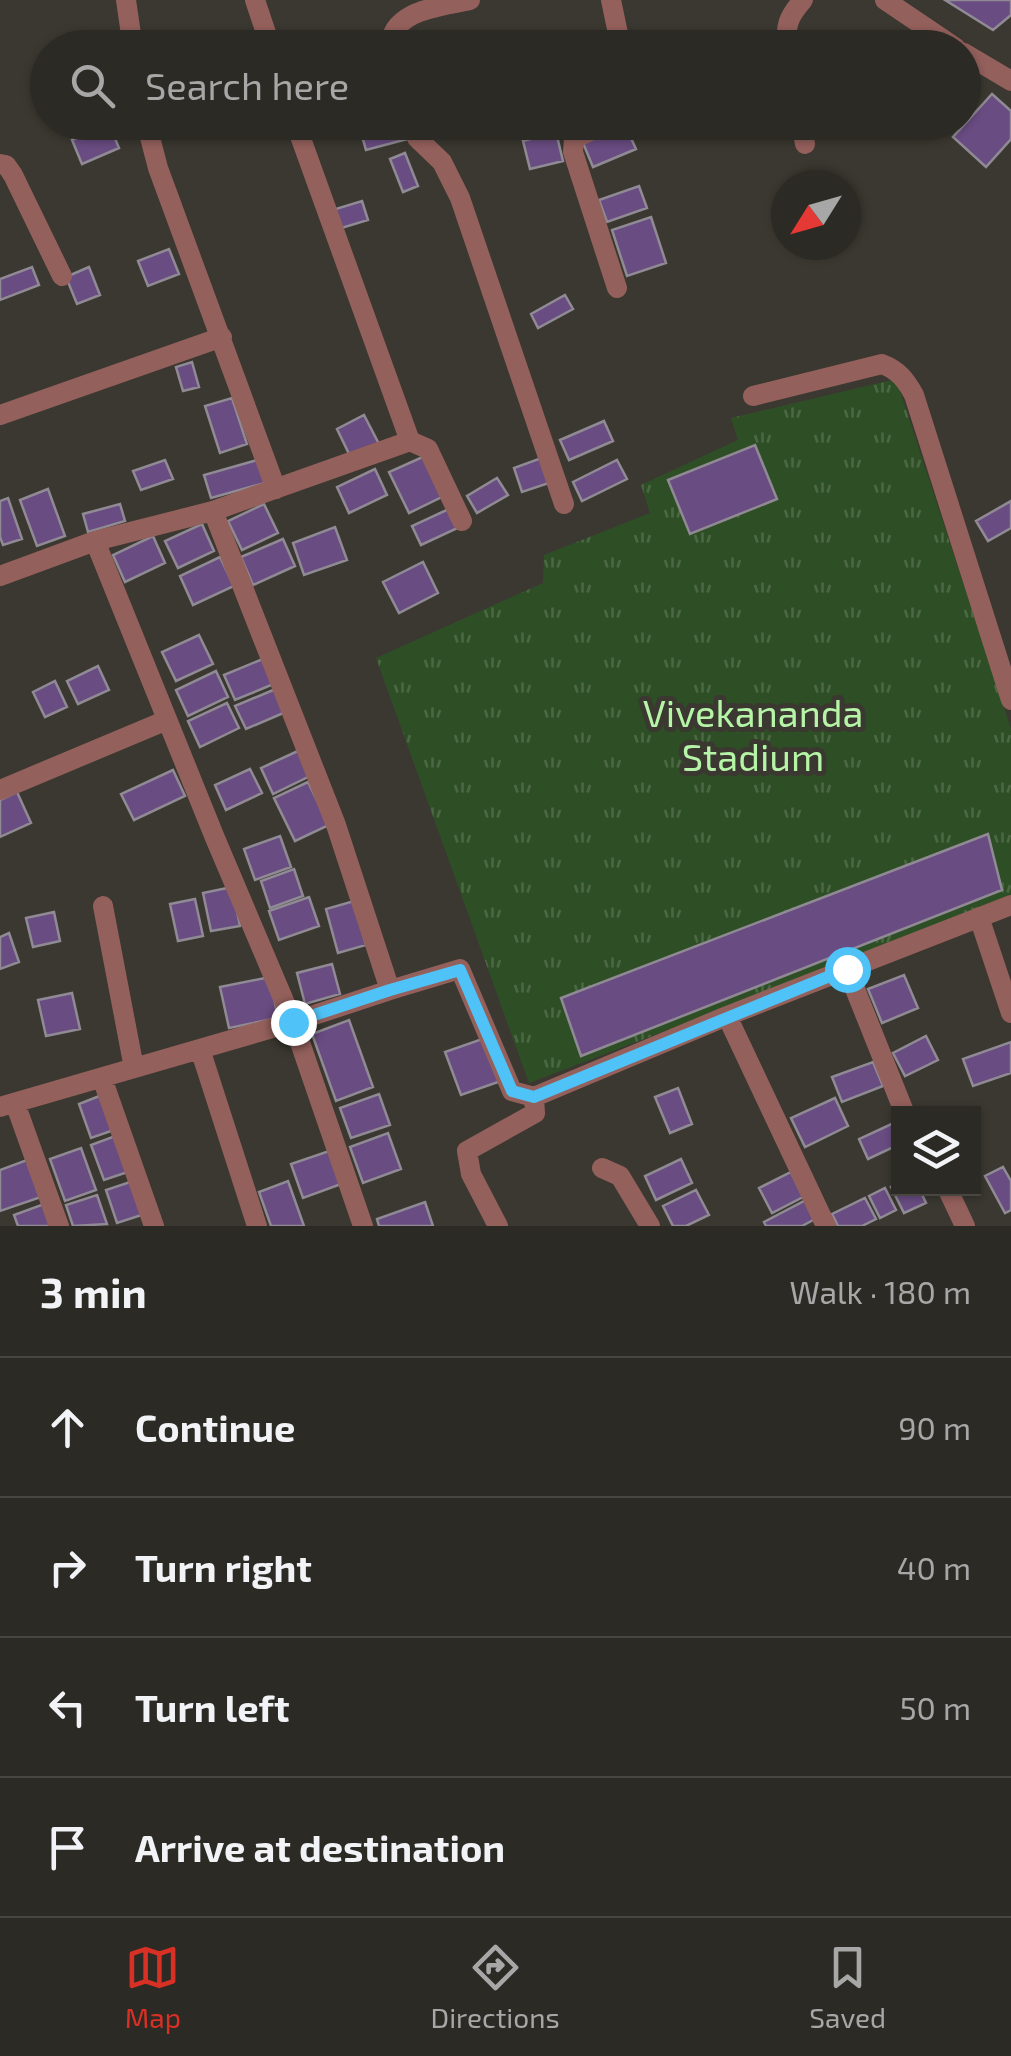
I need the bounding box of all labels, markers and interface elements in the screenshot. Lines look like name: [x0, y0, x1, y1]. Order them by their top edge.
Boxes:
search box: [30, 30, 981, 140]
icon: search: [65, 58, 120, 113]
text: Search here: [145, 62, 349, 108]
north arrow: [771, 170, 861, 260]
park label: Vivekananda Stadium: [643, 689, 863, 779]
route start: [825, 947, 871, 993]
route end: [271, 1000, 317, 1046]
map controls: [891, 1106, 981, 1196]
button: layers: [891, 1106, 981, 1196]
text: 3 min: [40, 1266, 147, 1316]
text: Walk · 180 m: [790, 1272, 971, 1310]
icon: ahead: [40, 1400, 95, 1455]
text: Continue: [135, 1404, 295, 1450]
text: 90 m: [898, 1408, 971, 1446]
icon: right: [40, 1540, 95, 1595]
text: Turn right: [135, 1544, 312, 1590]
text: 40 m: [897, 1548, 971, 1586]
icon: left: [40, 1680, 95, 1735]
text: Turn left: [135, 1684, 290, 1730]
text: 50 m: [899, 1688, 971, 1726]
icon: arrive: [40, 1820, 95, 1875]
text: Arrive at destination: [135, 1824, 505, 1870]
tab: Map: [125, 1940, 181, 2034]
tab: Directions: [431, 1940, 560, 2034]
tab: Saved: [809, 1940, 886, 2034]

